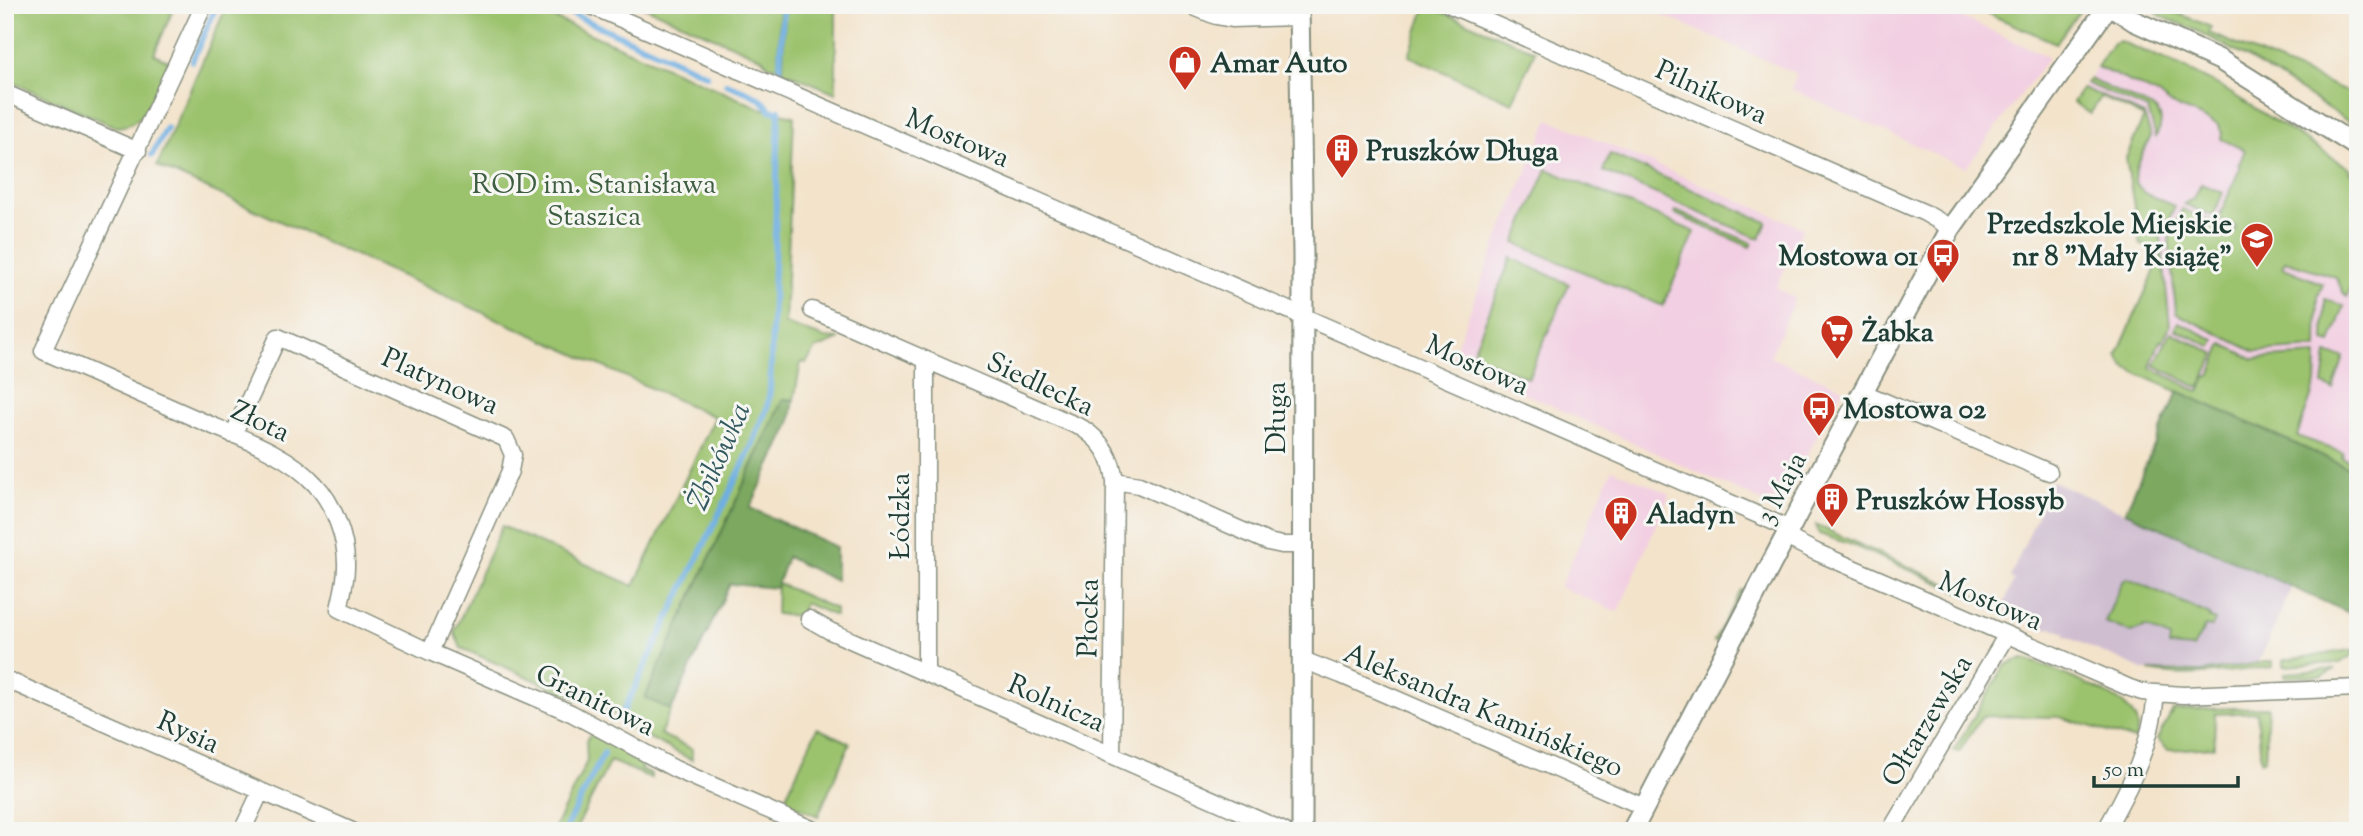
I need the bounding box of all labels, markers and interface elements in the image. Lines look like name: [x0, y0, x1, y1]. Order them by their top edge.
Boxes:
shop icon: Amar Auto: [1166, 43, 1204, 92]
place label: Amar Auto: [1210, 45, 1348, 85]
street label: Pilnikowa: [1648, 51, 1773, 136]
street label: Mostowa: [899, 100, 1015, 180]
building icon: Pruszków Długa: [1323, 131, 1361, 180]
place label: Pruszków Długa: [1366, 133, 1559, 173]
park label: ROD im. Stanisława Staszica: [472, 166, 716, 238]
place label: Przedszkole Miejskie nr 8 "Mały Książę": [1987, 206, 2232, 278]
school or university icon: Przedszkole Miejskie nr 8 "Mały Książę": [2238, 220, 2276, 269]
bus stop icon: Mostowa 01: [1924, 236, 1962, 285]
place label: Mostowa 01: [1778, 238, 1918, 278]
supermarket icon: Żabka: [1818, 312, 1856, 361]
place label: Żabka: [1862, 314, 1934, 354]
street label: Mostowa: [1419, 326, 1535, 407]
street label: Platynowa: [375, 339, 505, 426]
street label: Siedlecka: [979, 343, 1100, 428]
street label: Długa: [1258, 382, 1298, 454]
bus stop icon: Mostowa 02: [1800, 389, 1838, 438]
place label: Mostowa 02: [1843, 391, 1987, 431]
street label: Złota: [224, 392, 296, 454]
water label: Żbikówka: [677, 396, 763, 518]
street label: 3 Maja: [1747, 445, 1818, 531]
street label: Łódzka: [882, 473, 922, 559]
building icon: Pruszków Hossyb: [1813, 480, 1851, 529]
place label: Pruszków Hossyb: [1856, 482, 2064, 522]
building icon: Aladyn: [1602, 494, 1640, 543]
place label: Aladyn: [1646, 496, 1736, 536]
street label: Mostowa: [1932, 563, 2048, 643]
street label: Płocka: [1069, 578, 1111, 658]
street label: Aleksandra Kamińskiego: [1337, 635, 1629, 789]
street label: Ołtarzewska: [1873, 648, 1984, 795]
street label: Granitowa: [528, 656, 661, 748]
street label: Rolnicza: [1001, 666, 1111, 744]
street label: Rysia: [150, 702, 225, 765]
scale bar: [2094, 745, 2237, 789]
text: 50 m: [2103, 756, 2144, 786]

